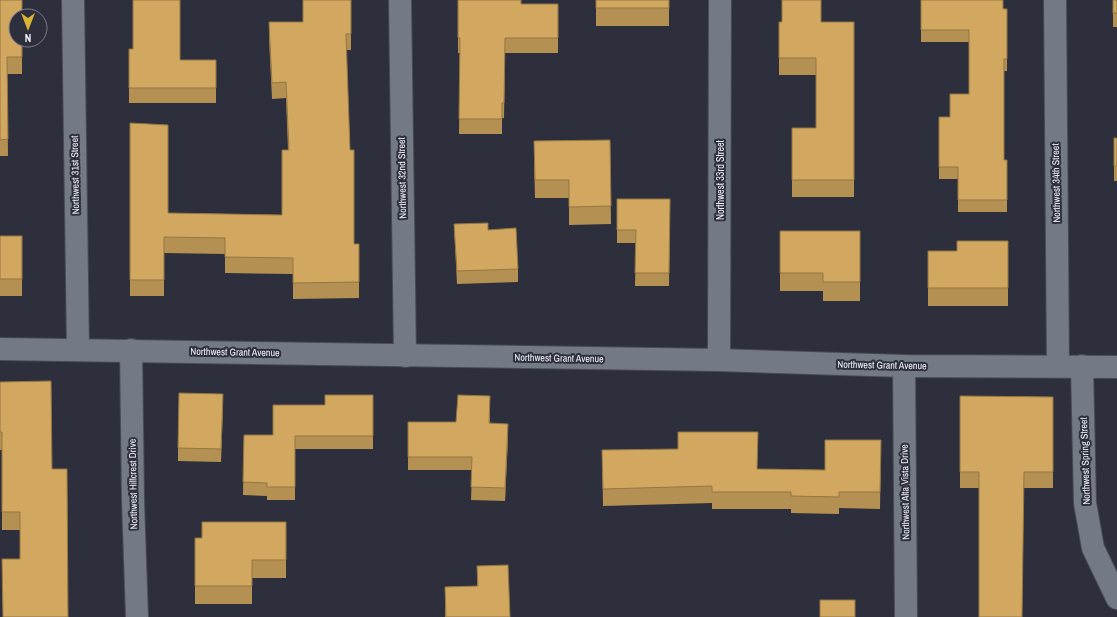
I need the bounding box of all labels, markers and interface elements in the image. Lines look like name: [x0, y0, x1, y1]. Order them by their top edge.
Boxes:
north arrow: [8, 8, 48, 48]
text: N: [25, 31, 31, 45]
street label: Northwest 31st Street: [68, 135, 82, 215]
street label: Northwest 32nd Street: [395, 136, 409, 219]
street label: Northwest 33rd Street: [714, 139, 727, 220]
street label: Northwest 34th Street: [1049, 143, 1063, 223]
street label: Northwest Grant Avenue: [190, 345, 280, 359]
street label: Northwest Grant Avenue: [514, 351, 604, 365]
street label: Northwest Grant Avenue: [837, 358, 927, 372]
street label: Northwest Spring Street: [1077, 416, 1093, 505]
street label: Northwest Hillcrest Drive: [126, 438, 140, 529]
street label: Northwest Alta Vista Drive: [898, 444, 912, 540]

